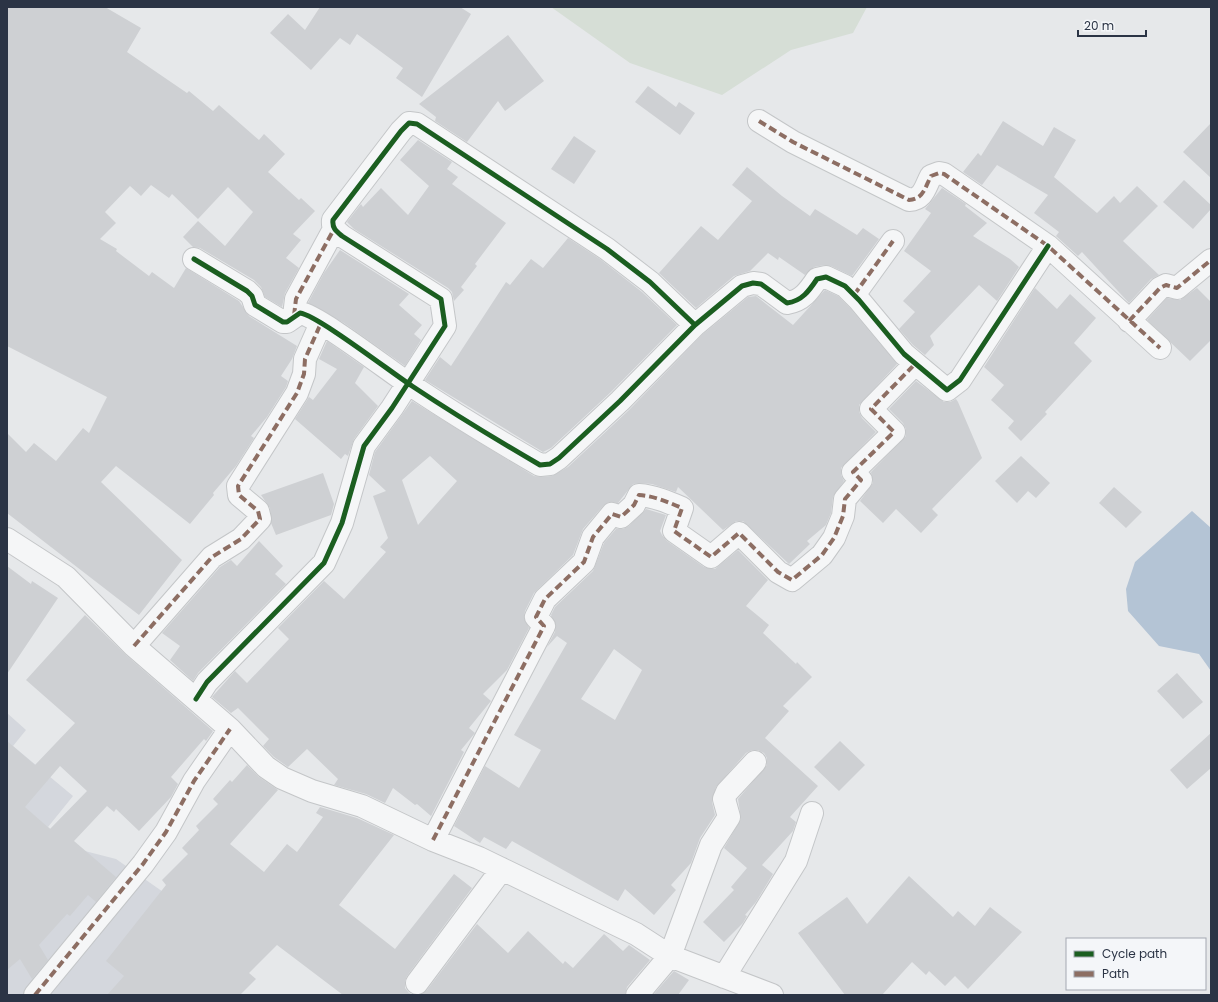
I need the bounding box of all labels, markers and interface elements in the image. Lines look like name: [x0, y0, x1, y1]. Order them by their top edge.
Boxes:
scale bar: [1078, 12, 1146, 38]
text: 20 m: [1084, 17, 1114, 34]
legend: [1066, 938, 1206, 990]
text: Cycle path: [1102, 945, 1167, 962]
text: Path: [1102, 965, 1129, 982]

